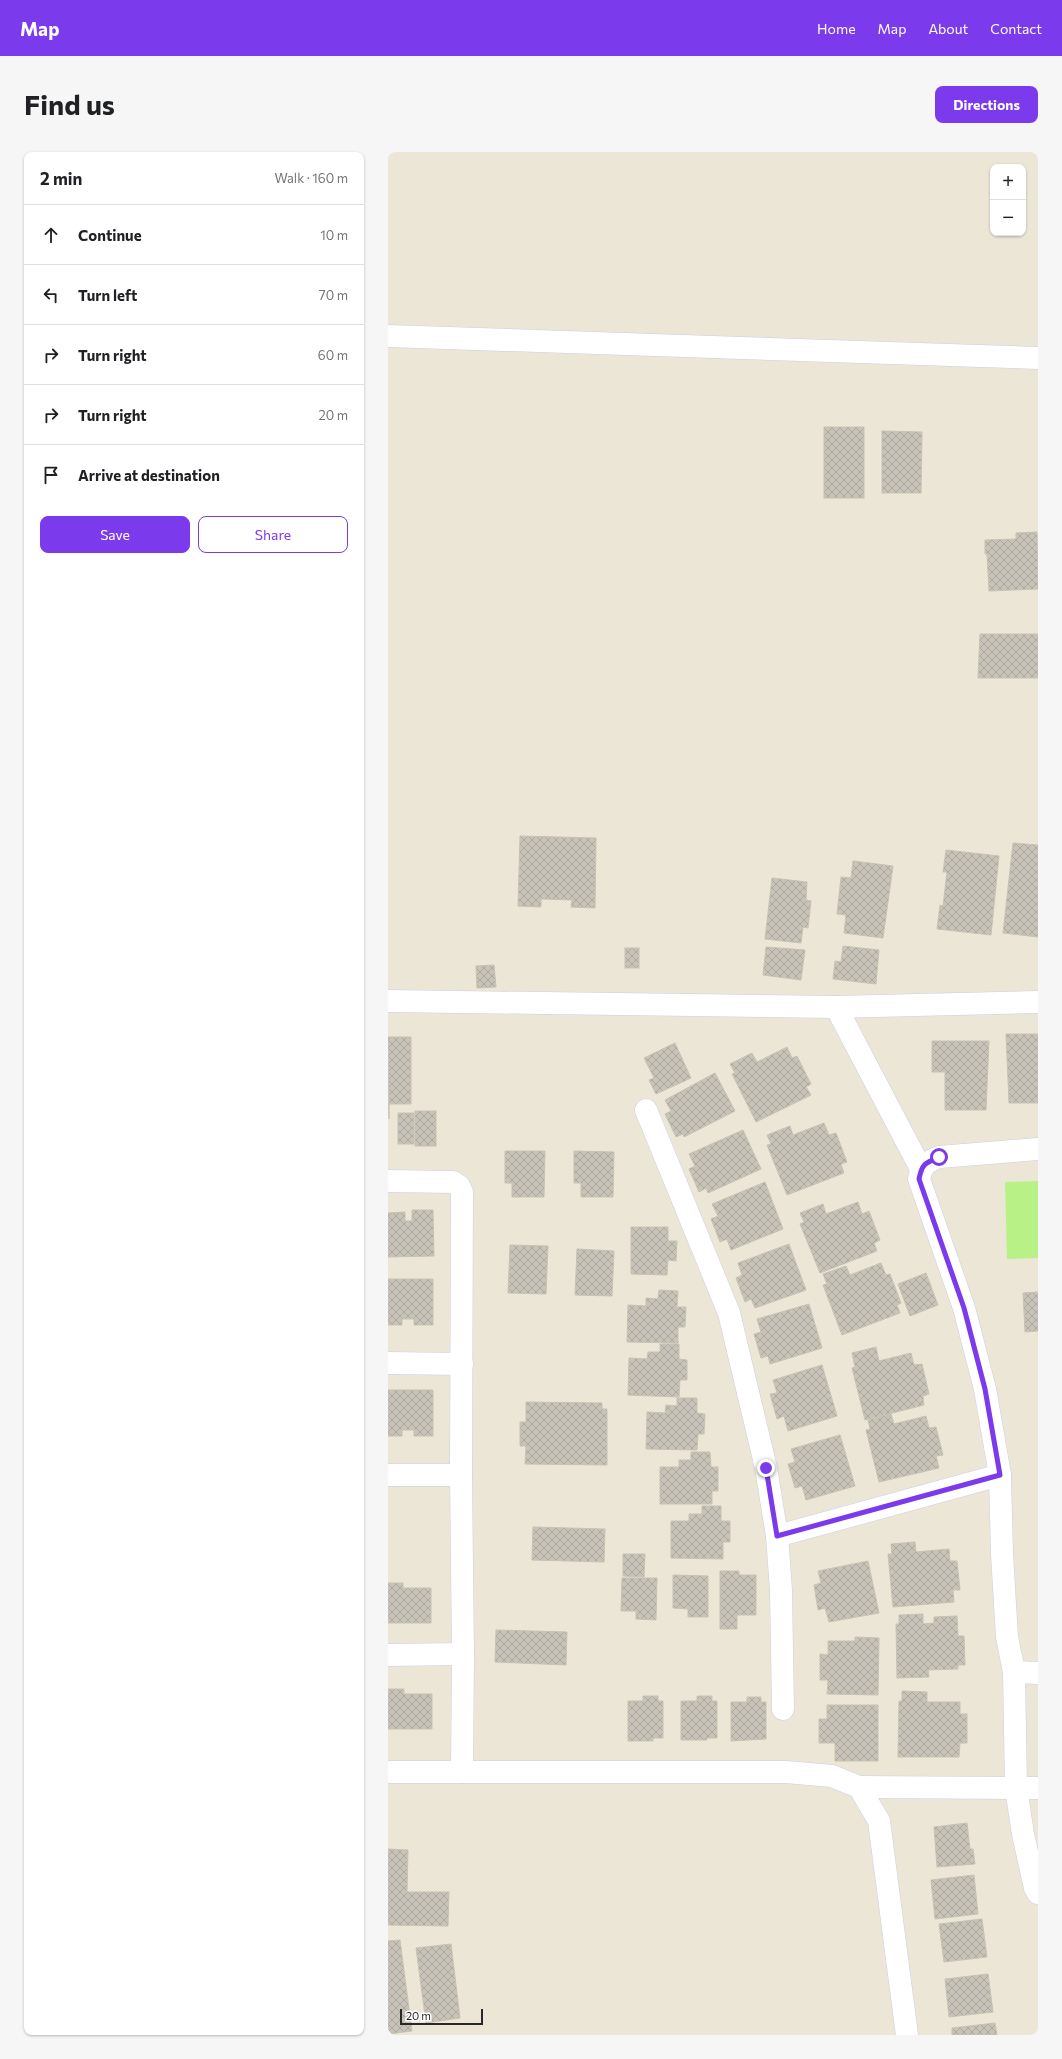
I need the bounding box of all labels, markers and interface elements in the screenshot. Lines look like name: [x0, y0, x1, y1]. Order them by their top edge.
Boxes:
text: Map: [20, 17, 59, 40]
text: Home: [817, 20, 856, 37]
text: Map: [878, 20, 906, 37]
text: About: [928, 20, 968, 37]
text: Contact: [990, 20, 1042, 37]
button: Directions: [935, 86, 1038, 123]
text: Find us: [24, 87, 115, 121]
map controls: [990, 164, 1026, 236]
button: +: [990, 164, 1026, 200]
text: 2 min: [40, 168, 82, 189]
text: Walk · 160 m: [274, 170, 348, 186]
button: −: [990, 200, 1026, 236]
icon: ahead: [40, 224, 62, 246]
text: Continue: [78, 226, 142, 244]
text: 10 m: [320, 227, 348, 243]
icon: left: [40, 284, 62, 306]
text: Turn left: [78, 286, 137, 304]
text: 70 m: [319, 287, 348, 303]
icon: right: [40, 344, 62, 366]
text: Turn right: [78, 346, 147, 364]
text: 60 m: [318, 347, 348, 363]
icon: right: [40, 404, 62, 426]
text: Turn right: [78, 406, 147, 424]
text: 20 m: [319, 407, 348, 423]
icon: arrive: [40, 464, 62, 486]
text: Arrive at destination: [78, 466, 220, 484]
button: Save: [40, 516, 190, 553]
button: Share: [198, 516, 348, 553]
route start: [930, 1148, 948, 1166]
route end: [757, 1459, 775, 1477]
scale bar: [400, 2007, 483, 2026]
text: 20 m: [406, 2009, 431, 2022]

